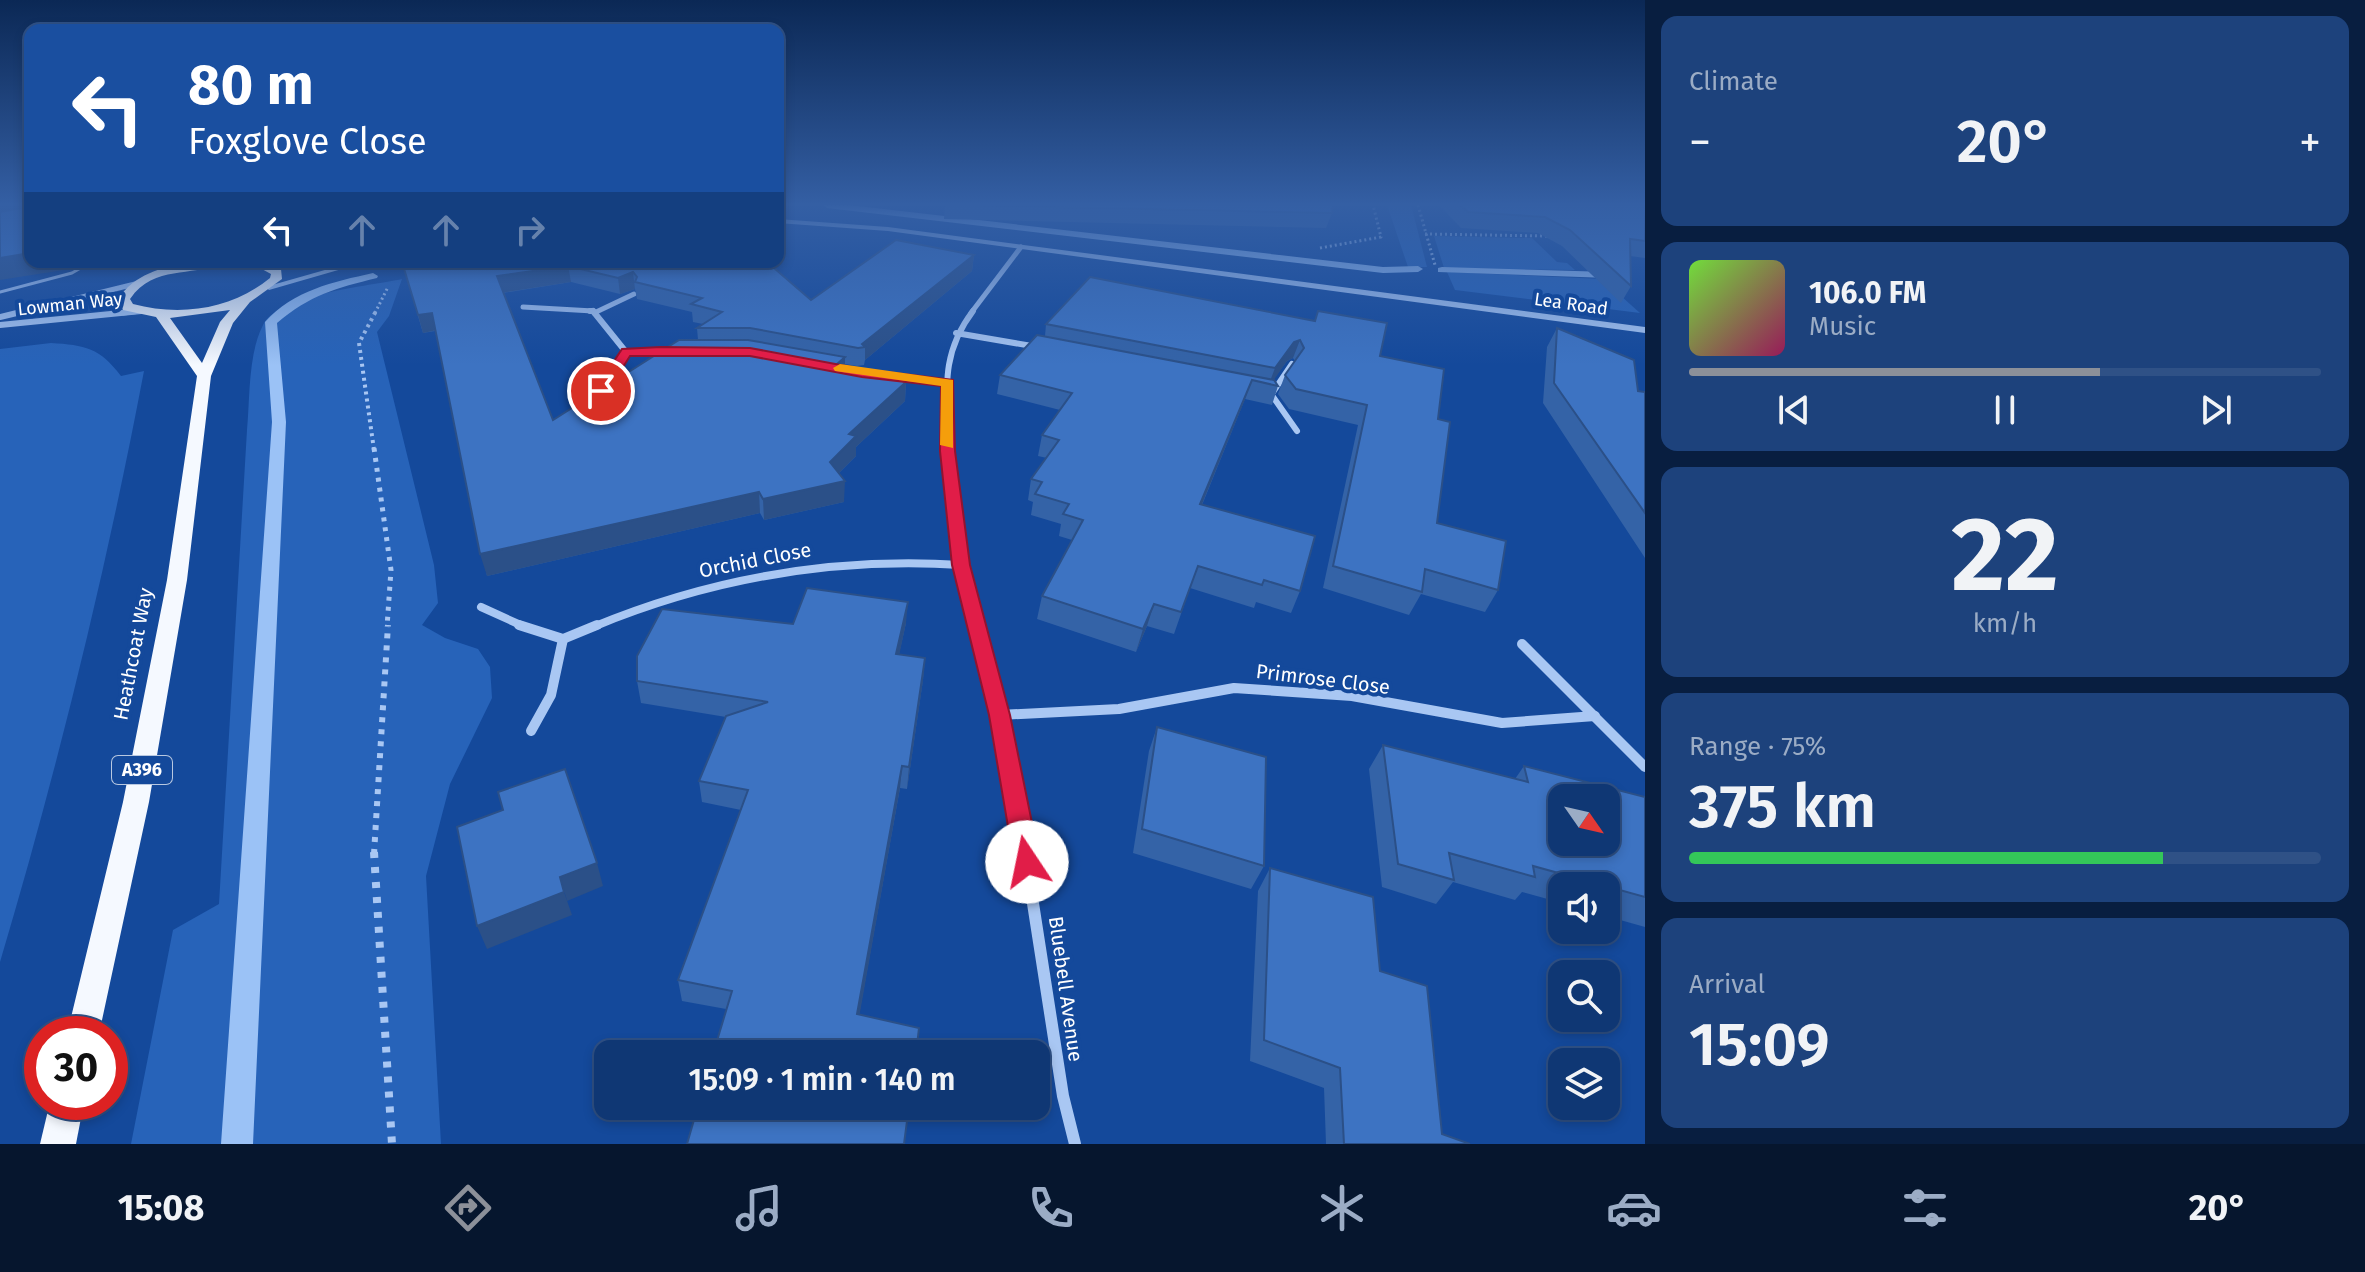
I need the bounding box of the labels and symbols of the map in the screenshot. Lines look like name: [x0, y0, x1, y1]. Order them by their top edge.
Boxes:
street label: Lowman Way: [17, 288, 124, 320]
street label: Lea Road: [1533, 288, 1609, 320]
pin: [567, 357, 635, 425]
street label: Orchid Close: [697, 537, 813, 583]
street label: Heathcoat Way: [108, 586, 158, 722]
street label: Primrose Close: [1255, 659, 1391, 699]
road number: A396: [112, 756, 172, 784]
north arrow: [1548, 784, 1620, 856]
position arrow: [985, 820, 1069, 904]
street label: Bluebell Avenue: [1044, 915, 1088, 1063]
speed limit sign: 30: [24, 1016, 128, 1120]

